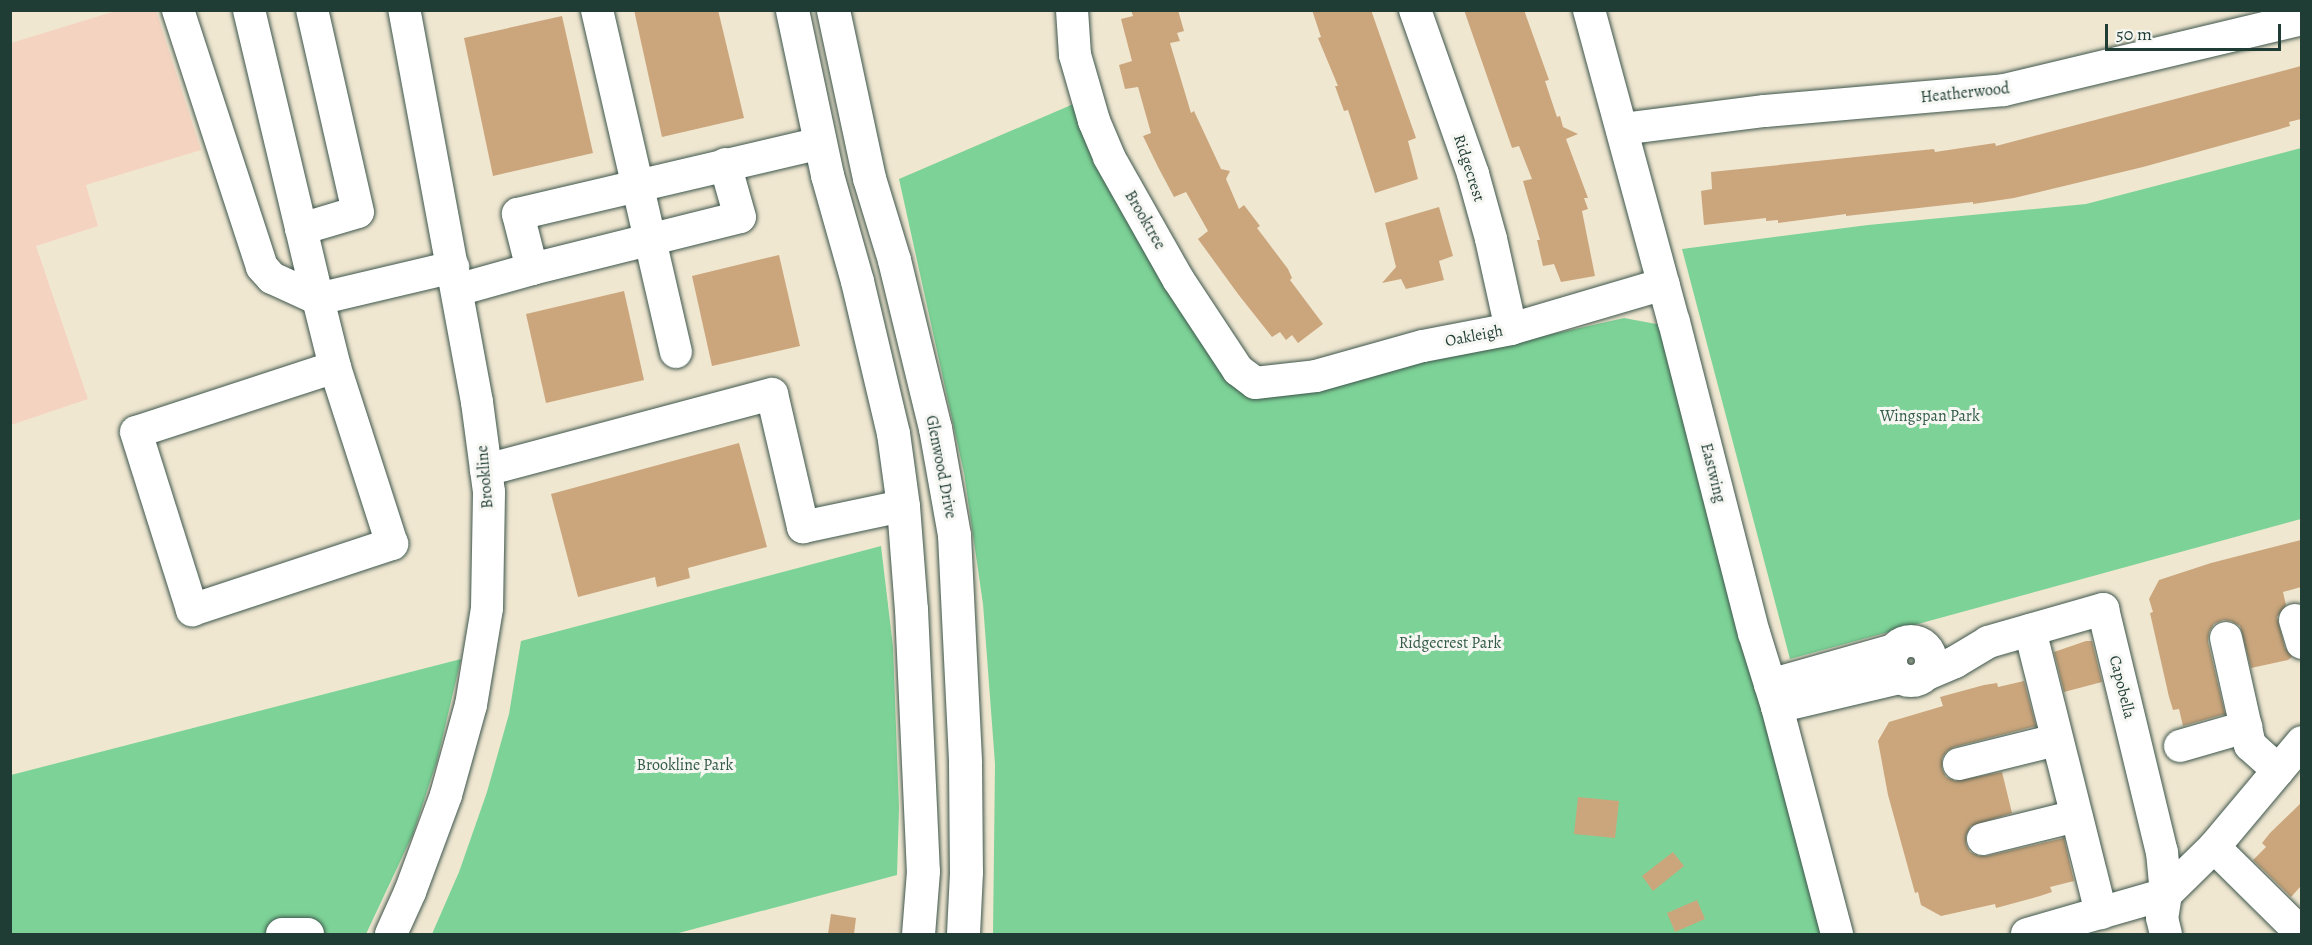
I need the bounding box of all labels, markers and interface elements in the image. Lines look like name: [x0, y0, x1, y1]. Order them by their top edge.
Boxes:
scale bar: [2108, 12, 2284, 50]
text: 50 m: [2116, 22, 2152, 46]
street label: Heatherwood: [1920, 79, 2010, 107]
street label: Ridgecrest: [1449, 132, 1489, 204]
street label: Brooktree: [1120, 187, 1170, 253]
street label: Oakleigh: [1443, 321, 1505, 351]
park label: Wingspan Park: [1880, 406, 1980, 426]
street label: Glenwood Drive: [922, 414, 960, 520]
street label: Eastwing: [1696, 441, 1730, 505]
street label: Brookline: [473, 444, 497, 510]
park label: Ridgecrest Park: [1399, 633, 1501, 653]
street label: Capobella: [2105, 653, 2139, 721]
park label: Brookline Park: [637, 755, 733, 775]

